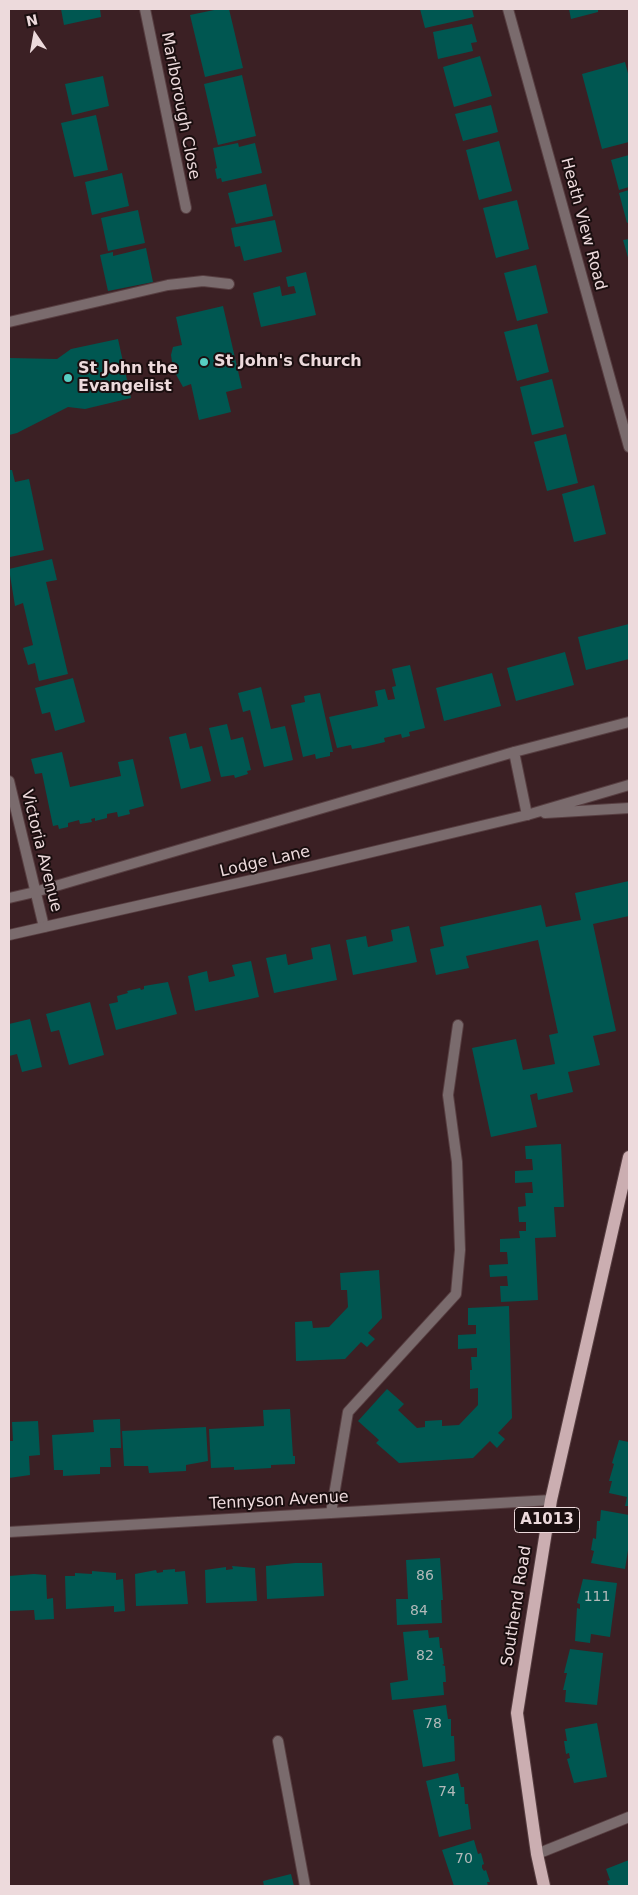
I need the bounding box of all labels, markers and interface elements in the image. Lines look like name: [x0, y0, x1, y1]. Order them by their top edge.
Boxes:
north arrow: [10, 10, 60, 60]
text: N: [24, 11, 39, 29]
street label: Marlborough Close: [156, 31, 204, 181]
street label: Heath View Road: [556, 156, 610, 292]
place label: St John's Church: [214, 352, 362, 372]
marker: St John's Church: [198, 356, 210, 368]
place label: St John the Evangelist: [78, 359, 178, 397]
marker: St John the Evangelist: [62, 372, 74, 384]
street label: Victoria Avenue: [17, 788, 65, 914]
street label: Lodge Lane: [218, 842, 312, 882]
street label: Tennyson Avenue: [209, 1488, 349, 1514]
road number: A1013: [514, 1508, 580, 1532]
street label: Southend Road: [498, 1544, 536, 1668]
house number: 86: [416, 1568, 434, 1584]
house number: 111: [584, 1589, 610, 1605]
house number: 84: [410, 1603, 428, 1619]
house number: 82: [416, 1648, 434, 1664]
house number: 78: [424, 1716, 442, 1732]
house number: 74: [438, 1784, 456, 1800]
house number: 70: [455, 1851, 473, 1867]

